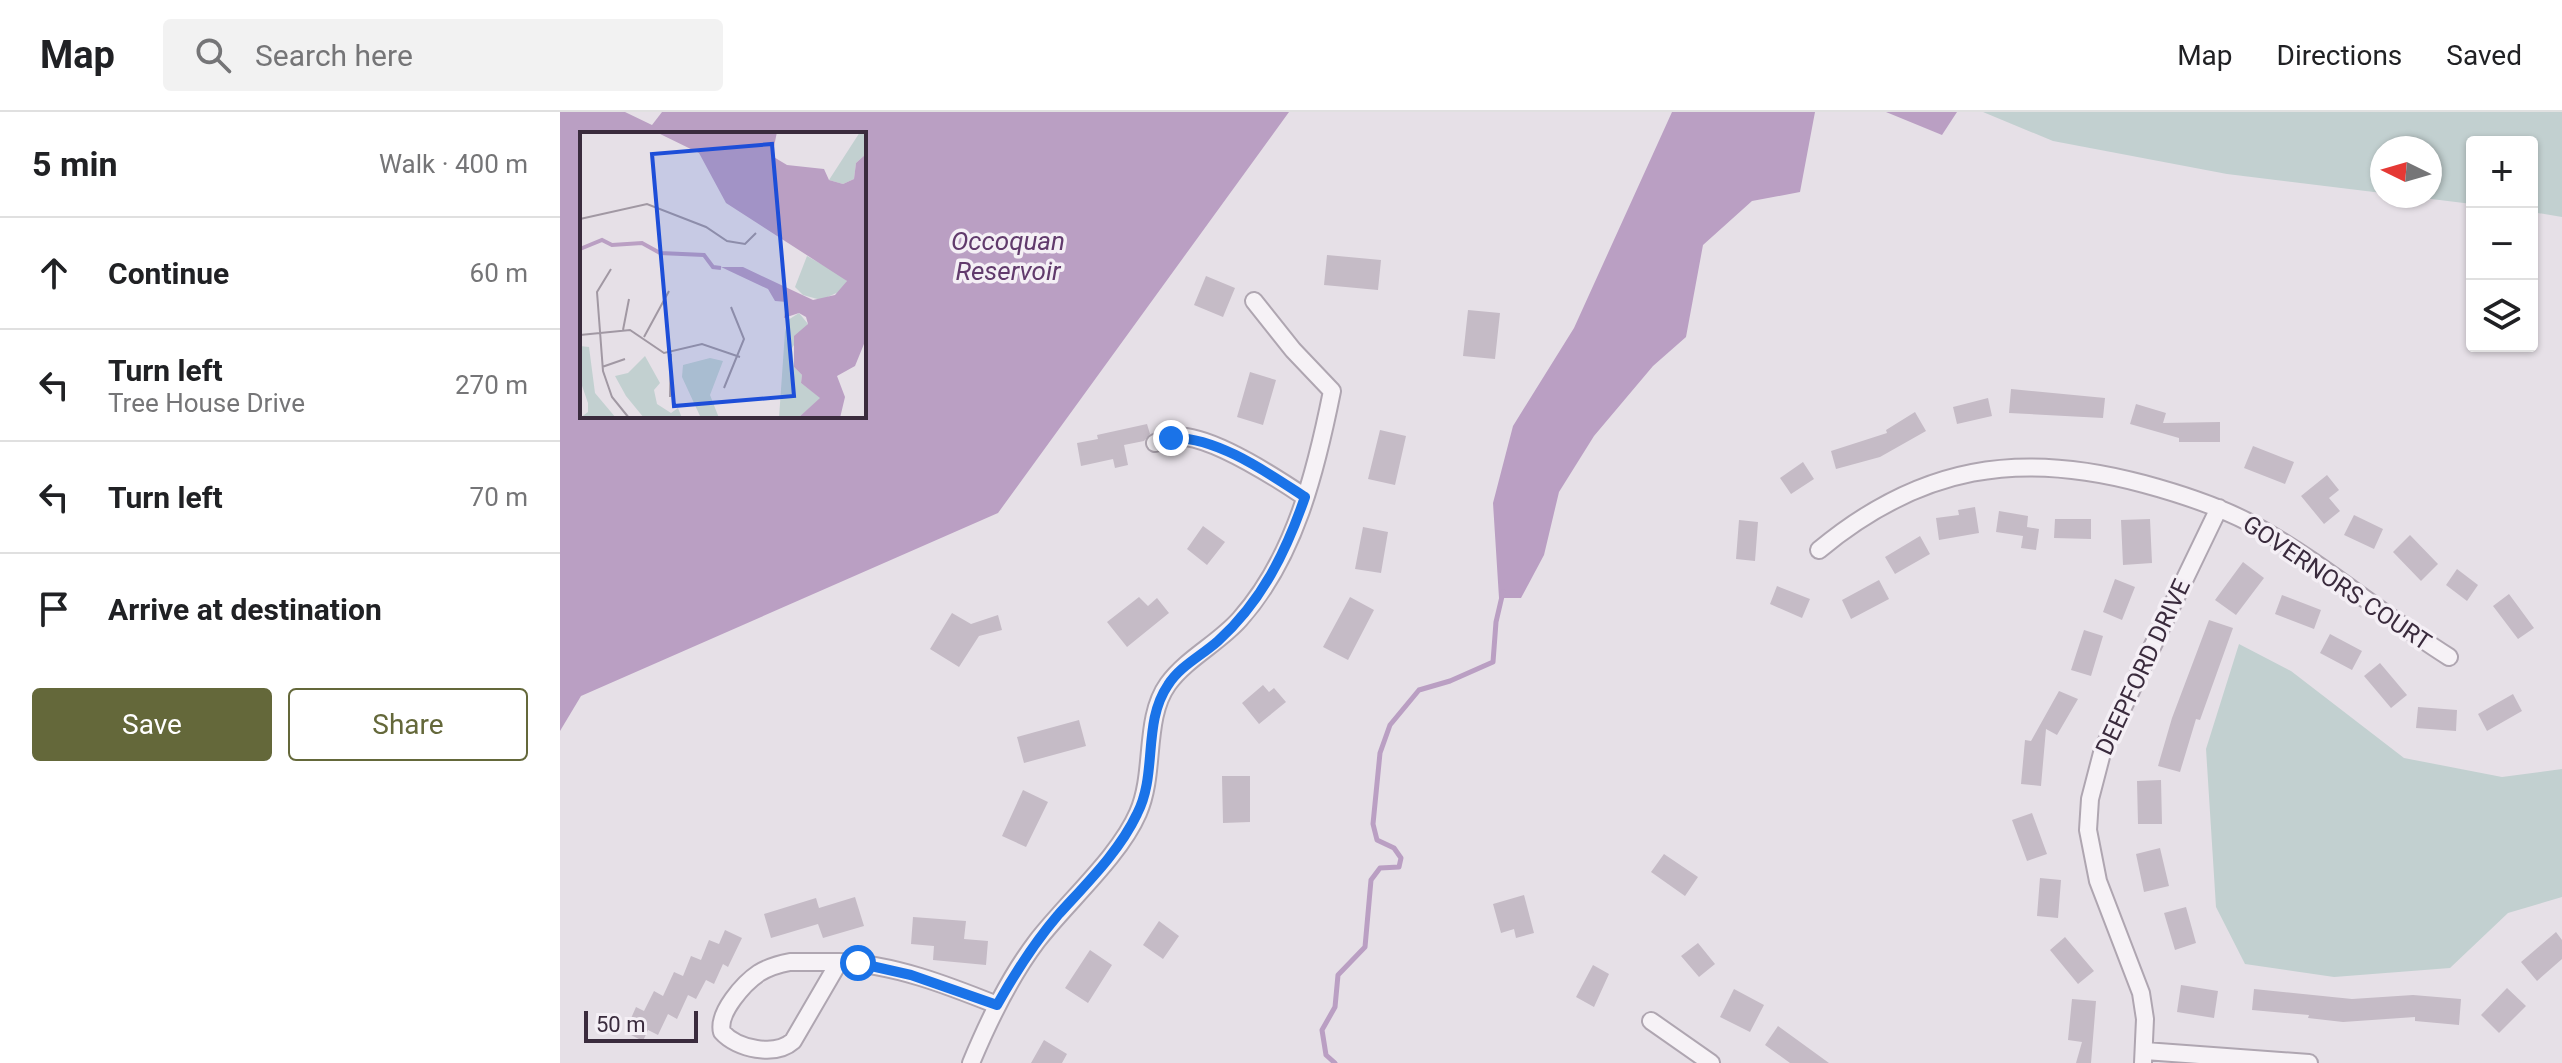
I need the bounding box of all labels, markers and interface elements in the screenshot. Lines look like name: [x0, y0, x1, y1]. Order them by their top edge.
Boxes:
search box: [163, 19, 723, 91]
text: Map: [40, 33, 115, 77]
icon: search: [191, 33, 235, 77]
text: Search here: [255, 38, 413, 73]
text: Map: [2177, 39, 2233, 72]
text: Directions: [2277, 39, 2402, 72]
text: Saved: [2446, 39, 2522, 72]
inset map: [580, 132, 866, 418]
north arrow: [2370, 136, 2442, 208]
map controls: [2466, 136, 2538, 352]
button: +: [2466, 136, 2538, 208]
text: 5 min: [32, 144, 117, 184]
text: Walk · 400 m: [379, 149, 528, 179]
button: −: [2466, 208, 2538, 280]
water label: Occoquan Reservoir: [951, 226, 1065, 286]
icon: ahead: [32, 251, 76, 295]
text: Continue: [108, 256, 229, 291]
text: 60 m: [470, 258, 528, 288]
button: layers: [2466, 280, 2538, 352]
text: Turn left: [108, 353, 223, 388]
icon: left: [32, 363, 76, 407]
text: 270 m: [455, 370, 528, 400]
text: Tree House Drive: [108, 388, 305, 418]
route end: [1153, 420, 1189, 456]
icon: left: [32, 475, 76, 519]
text: Turn left: [108, 480, 223, 515]
text: 70 m: [470, 482, 528, 512]
street label: GOVERNORS COURT: [2238, 510, 2436, 656]
street label: DEEPFORD DRIVE: [2090, 575, 2196, 759]
icon: arrive: [32, 587, 76, 631]
text: Arrive at destination: [108, 592, 382, 627]
button: Save: [32, 688, 272, 761]
button: Share: [288, 688, 528, 761]
route start: [840, 945, 876, 981]
scale bar: [584, 1007, 698, 1043]
text: 50 m: [596, 1012, 645, 1037]

